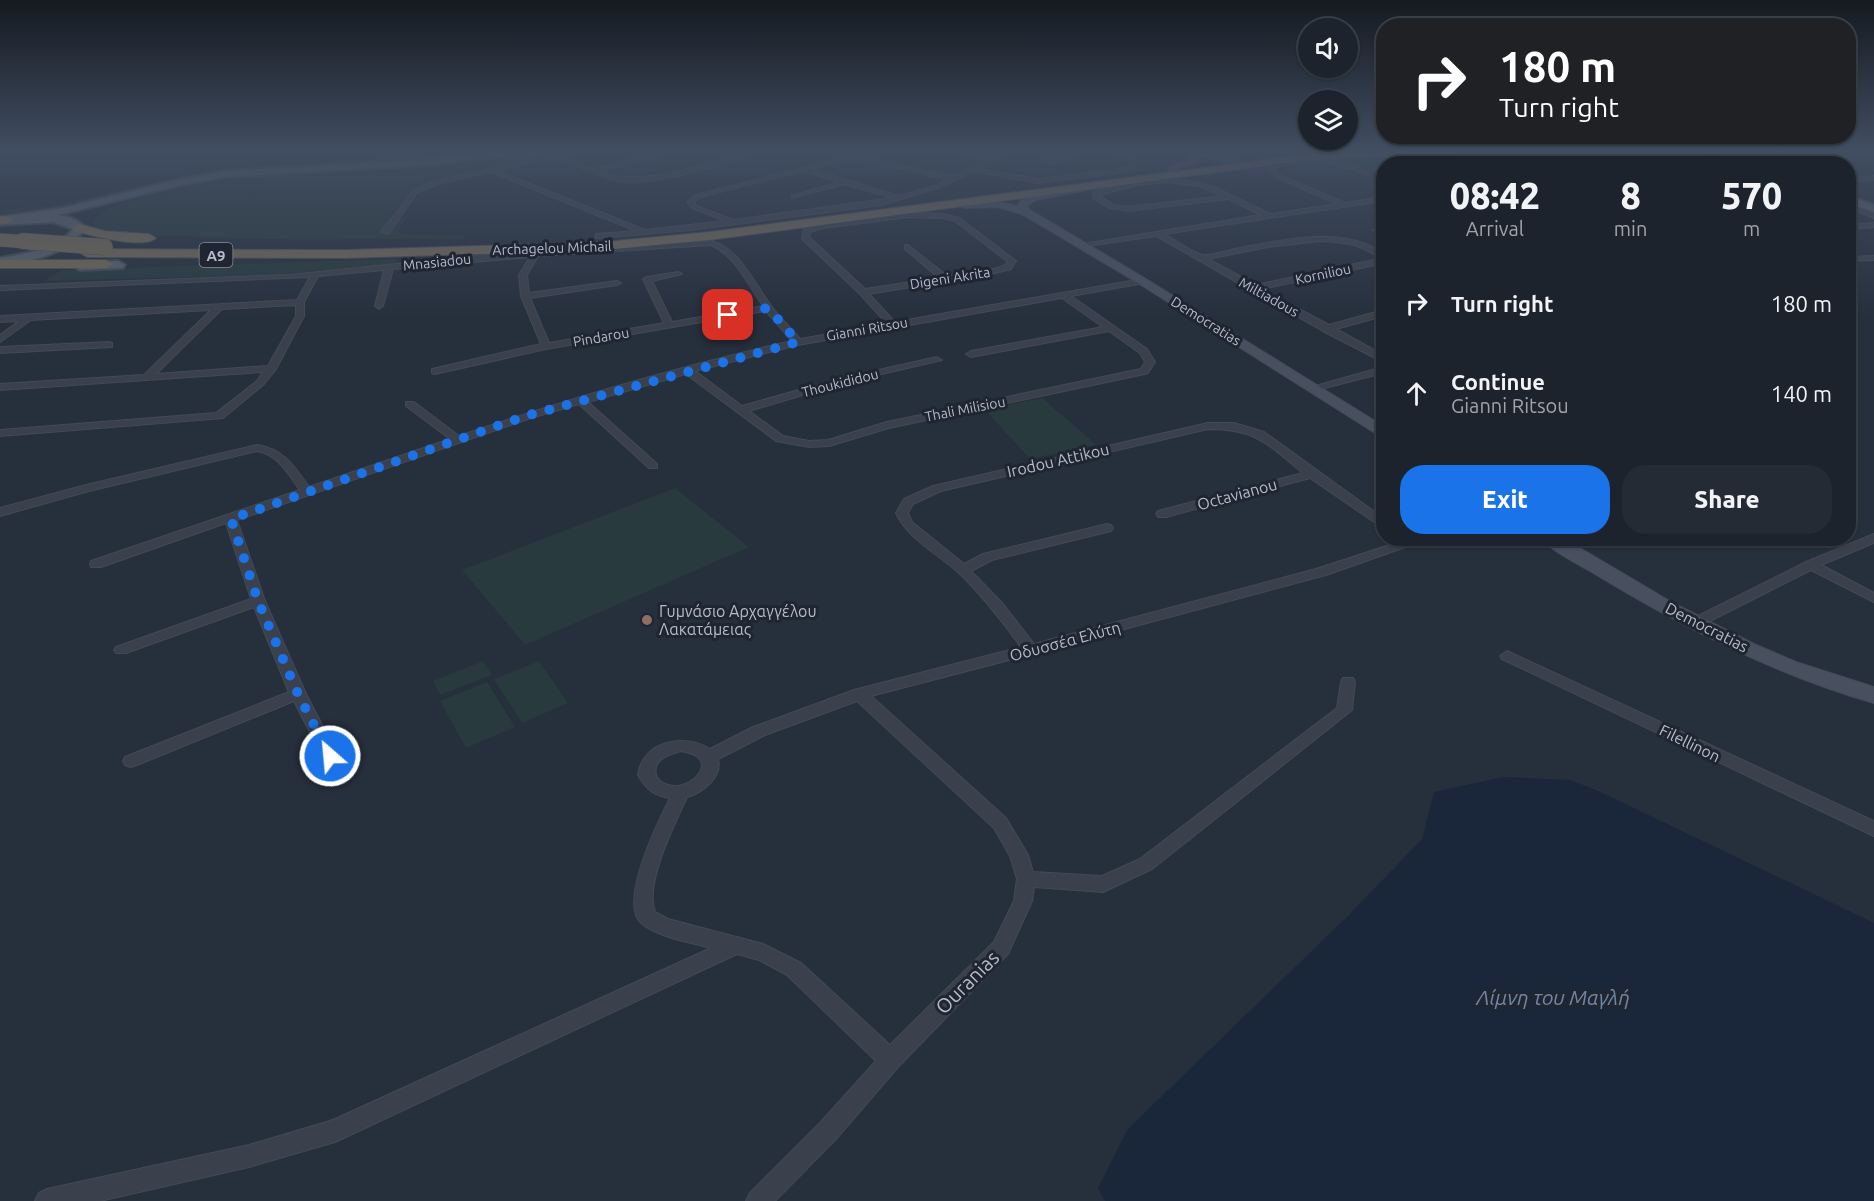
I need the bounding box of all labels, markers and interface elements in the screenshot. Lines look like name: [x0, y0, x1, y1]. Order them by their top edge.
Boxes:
map controls: [1298, 18, 1358, 150]
button: sound: [1298, 18, 1358, 78]
icon: right: [1400, 42, 1478, 120]
text: 180 m: [1499, 43, 1616, 90]
button: layers: [1298, 90, 1358, 150]
text: Turn right: [1499, 92, 1619, 122]
text: 08:42: [1450, 175, 1540, 216]
text: 8: [1620, 175, 1641, 216]
text: 570: [1721, 175, 1782, 216]
text: Arrival: [1466, 217, 1524, 240]
text: min: [1614, 217, 1647, 240]
text: m: [1743, 217, 1760, 240]
street label: Archagelou Michail: [492, 238, 612, 258]
road number: A9: [200, 243, 232, 267]
street label: Mnasiadou: [402, 250, 472, 274]
street label: Korniliou: [1294, 260, 1352, 288]
street label: Digeni Akrita: [909, 264, 991, 292]
street label: Miltiadous: [1236, 274, 1302, 320]
icon: right: [1400, 287, 1433, 320]
pin: [702, 289, 753, 340]
text: Turn right: [1451, 291, 1553, 316]
text: 180 m: [1771, 291, 1832, 316]
street label: Democratias: [1168, 293, 1244, 349]
icon: arrive: [711, 298, 744, 331]
street label: Gianni Ritsou: [825, 314, 909, 344]
street label: Pindarou: [572, 324, 630, 350]
street label: Thoukididou: [800, 366, 880, 400]
text: Continue: [1451, 369, 1545, 394]
icon: ahead: [1400, 377, 1433, 410]
text: 140 m: [1771, 381, 1832, 406]
street label: Thali Milisiou: [923, 393, 1007, 425]
text: Gianni Ritsou: [1451, 394, 1569, 417]
street label: Irodou Attikou: [1005, 440, 1111, 480]
button: Exit: [1400, 465, 1610, 534]
button: Share: [1622, 465, 1832, 534]
street label: Octavianou: [1195, 475, 1279, 513]
street label: Democratias: [1663, 598, 1751, 656]
place label: Γυμνάσιο Αρχαγγέλου Λακατάμειας: [659, 602, 817, 639]
marker: Γυμνάσιο Αρχαγγέλου Λακατάμειας: [640, 613, 654, 627]
street label: Οδυσσέα Ελύτη: [1008, 618, 1122, 664]
street label: Filellinon: [1657, 721, 1723, 765]
position arrow: [298, 724, 362, 788]
street label: Ouranias: [931, 946, 1003, 1018]
water label: Λίμνη του Μαγλή: [1475, 985, 1630, 1009]

